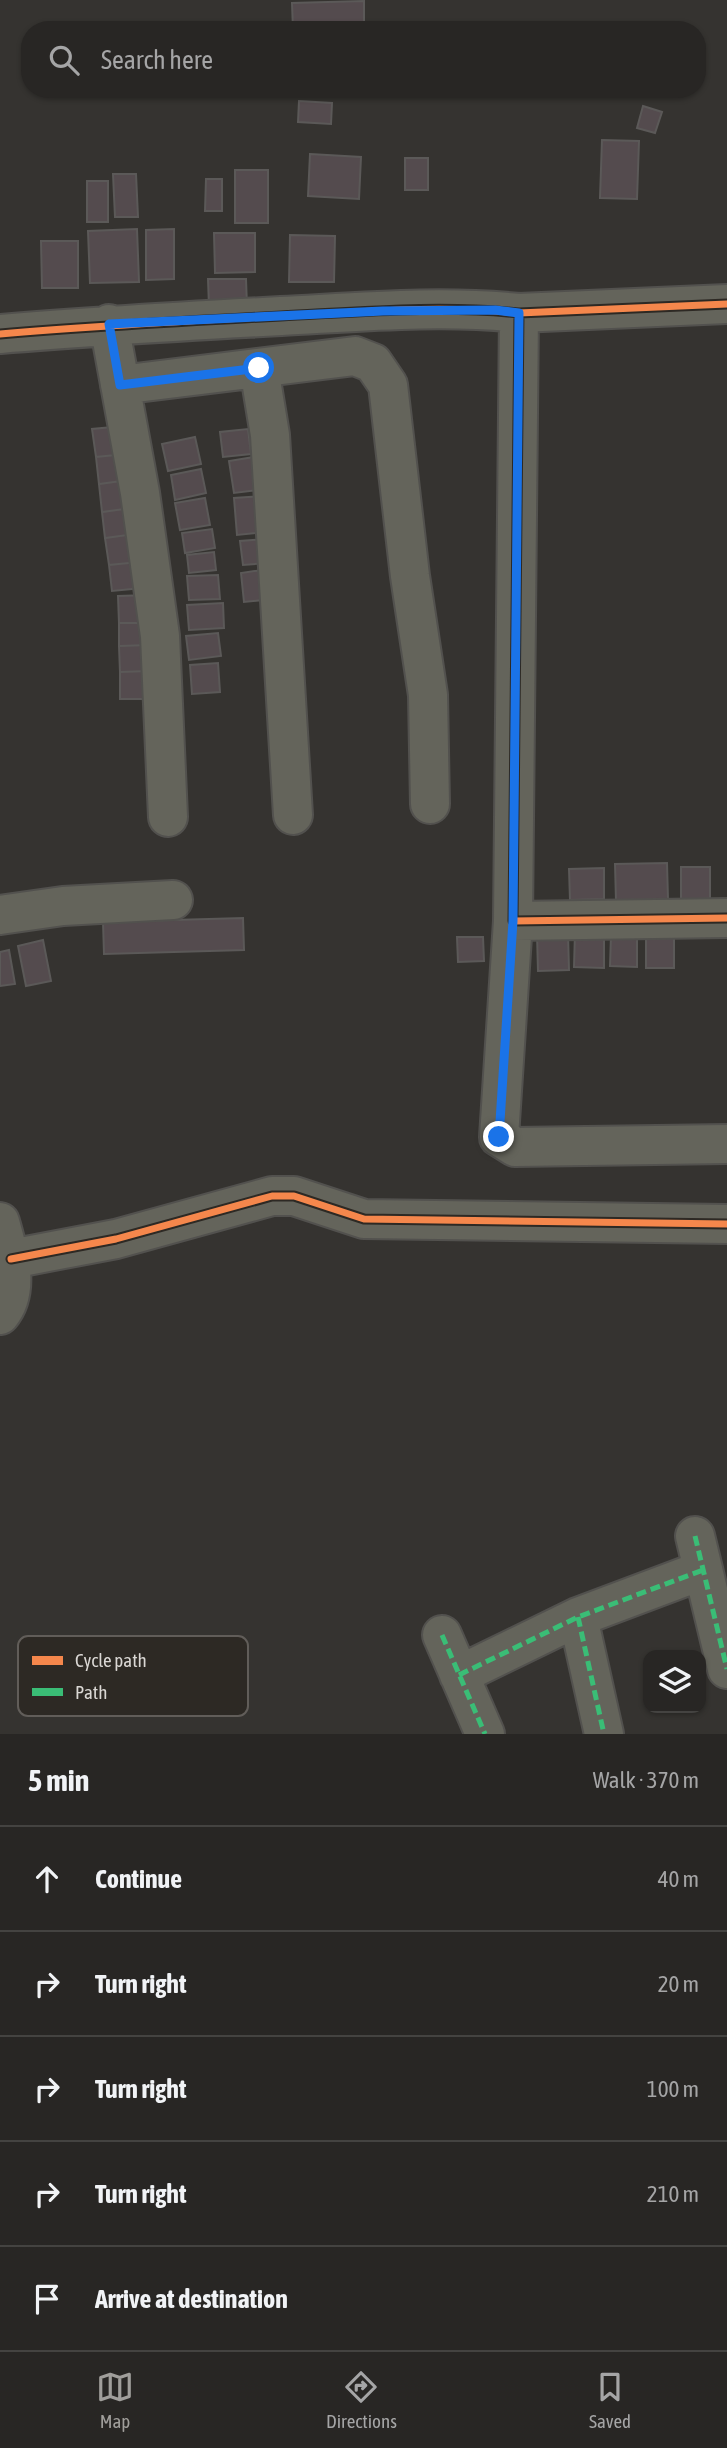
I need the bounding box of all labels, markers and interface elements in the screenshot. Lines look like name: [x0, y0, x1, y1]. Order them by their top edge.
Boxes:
search box: [21, 21, 706, 98]
icon: search: [45, 41, 83, 79]
text: Search here: [101, 45, 213, 75]
route start: [243, 352, 274, 383]
route end: [483, 1121, 514, 1152]
legend: [18, 1636, 248, 1716]
text: Cycle path: [75, 1649, 147, 1671]
map controls: [643, 1650, 706, 1713]
button: layers: [643, 1650, 706, 1713]
text: Path: [75, 1681, 107, 1703]
text: 5 min: [28, 1763, 89, 1797]
text: Walk · 370 m: [593, 1767, 699, 1793]
icon: ahead: [28, 1860, 66, 1898]
text: Continue: [95, 1864, 182, 1894]
text: 40 m: [658, 1866, 699, 1892]
icon: right: [28, 1965, 66, 2003]
text: Turn right: [95, 1969, 186, 1999]
text: 20 m: [658, 1971, 699, 1997]
icon: right: [28, 2070, 66, 2108]
text: Turn right: [95, 2074, 186, 2104]
text: 100 m: [647, 2076, 699, 2102]
icon: right: [28, 2175, 66, 2213]
text: Turn right: [95, 2179, 186, 2209]
text: 210 m: [647, 2181, 699, 2207]
icon: arrive: [28, 2280, 66, 2318]
text: Arrive at destination: [95, 2284, 288, 2314]
tab: Map: [96, 2368, 134, 2432]
tab: Directions: [326, 2368, 397, 2432]
tab: Saved: [589, 2368, 631, 2432]

